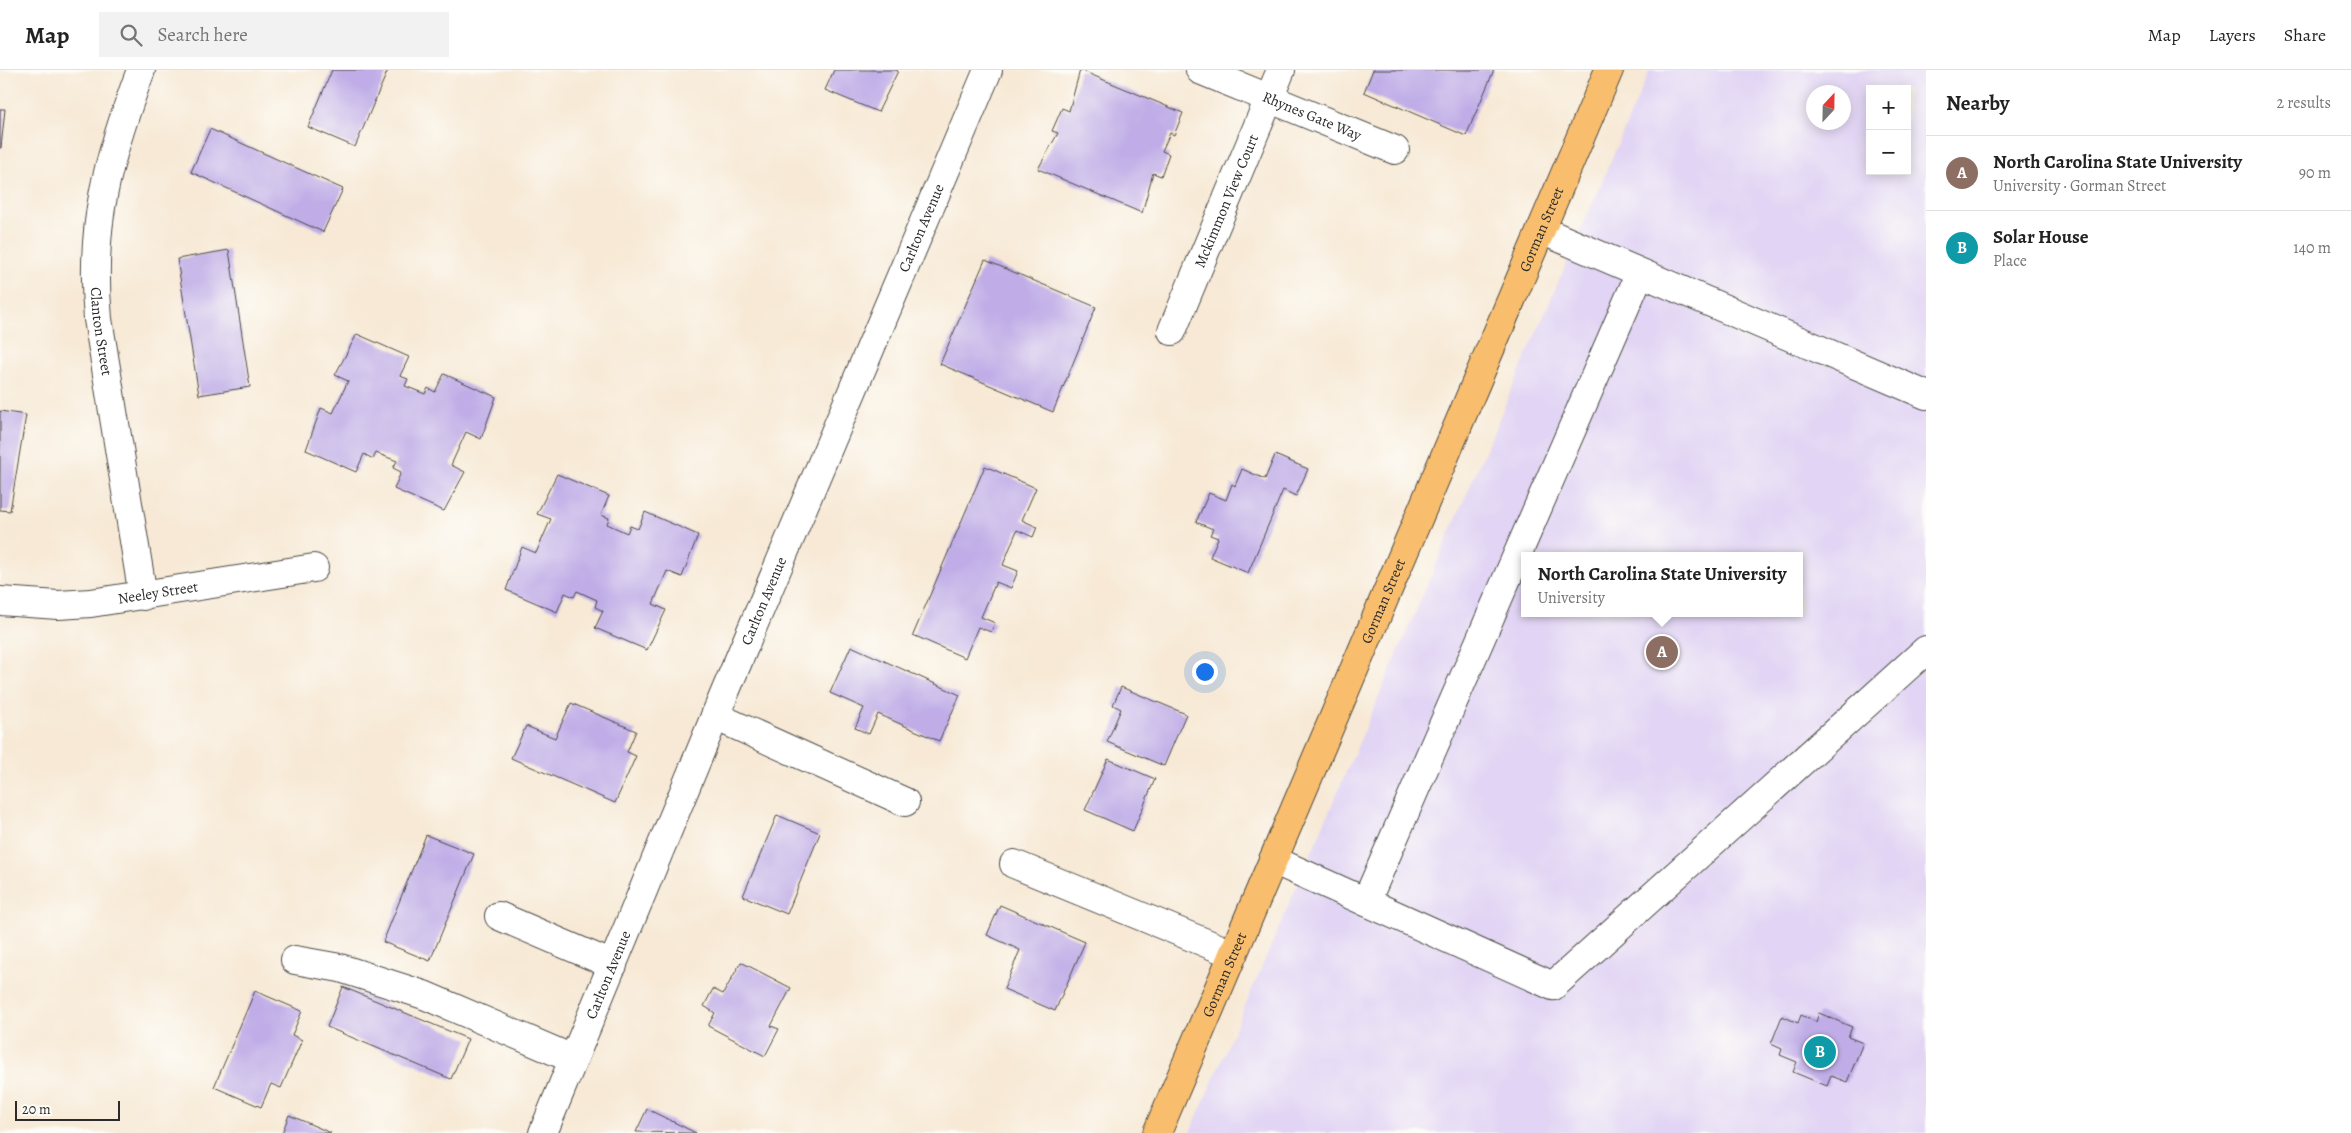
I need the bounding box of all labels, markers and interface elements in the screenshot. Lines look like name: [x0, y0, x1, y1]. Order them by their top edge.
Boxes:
search box: [99, 12, 449, 57]
text: Map: [25, 19, 69, 51]
icon: search: [117, 21, 145, 49]
text: Search here: [157, 22, 248, 48]
text: Map: [2148, 23, 2181, 47]
text: Layers: [2209, 23, 2256, 47]
text: Share: [2284, 23, 2326, 47]
north arrow: [1806, 85, 1851, 130]
map controls: [1866, 85, 1911, 175]
button: +: [1866, 85, 1911, 130]
street label: Rhynes Gate Way: [1259, 87, 1365, 145]
text: Nearby: [1946, 89, 2009, 117]
text: 2 results: [2276, 92, 2331, 114]
button: −: [1866, 130, 1911, 175]
street label: Mckimmon View Court: [1190, 131, 1263, 271]
text: North Carolina State University: [1993, 149, 2242, 175]
text: A: [1957, 162, 1967, 184]
text: 90 m: [2299, 162, 2331, 184]
text: University · Gorman Street: [1993, 175, 2166, 197]
street label: Carlton Avenue: [894, 180, 949, 275]
street label: Gorman Street: [1514, 184, 1568, 275]
text: Solar House: [1993, 224, 2089, 250]
text: B: [1957, 237, 1967, 259]
text: 140 m: [2293, 237, 2331, 259]
text: Place: [1993, 250, 2027, 272]
street label: Clanton Street: [86, 287, 117, 377]
popup: [1521, 552, 1803, 617]
street label: Carlton Avenue: [736, 553, 791, 648]
street label: Gorman Street: [1356, 555, 1410, 647]
text: North Carolina State University: [1537, 561, 1787, 587]
street label: Neeley Street: [116, 576, 200, 609]
text: University: [1537, 587, 1605, 609]
pin: A: [1646, 633, 1678, 671]
your location: [1192, 659, 1218, 685]
street label: Carlton Avenue: [581, 927, 636, 1022]
street label: Gorman Street: [1197, 929, 1251, 1020]
pin: B: [1804, 1033, 1836, 1071]
scale bar: [15, 1098, 120, 1121]
text: 20 m: [22, 1100, 51, 1119]

